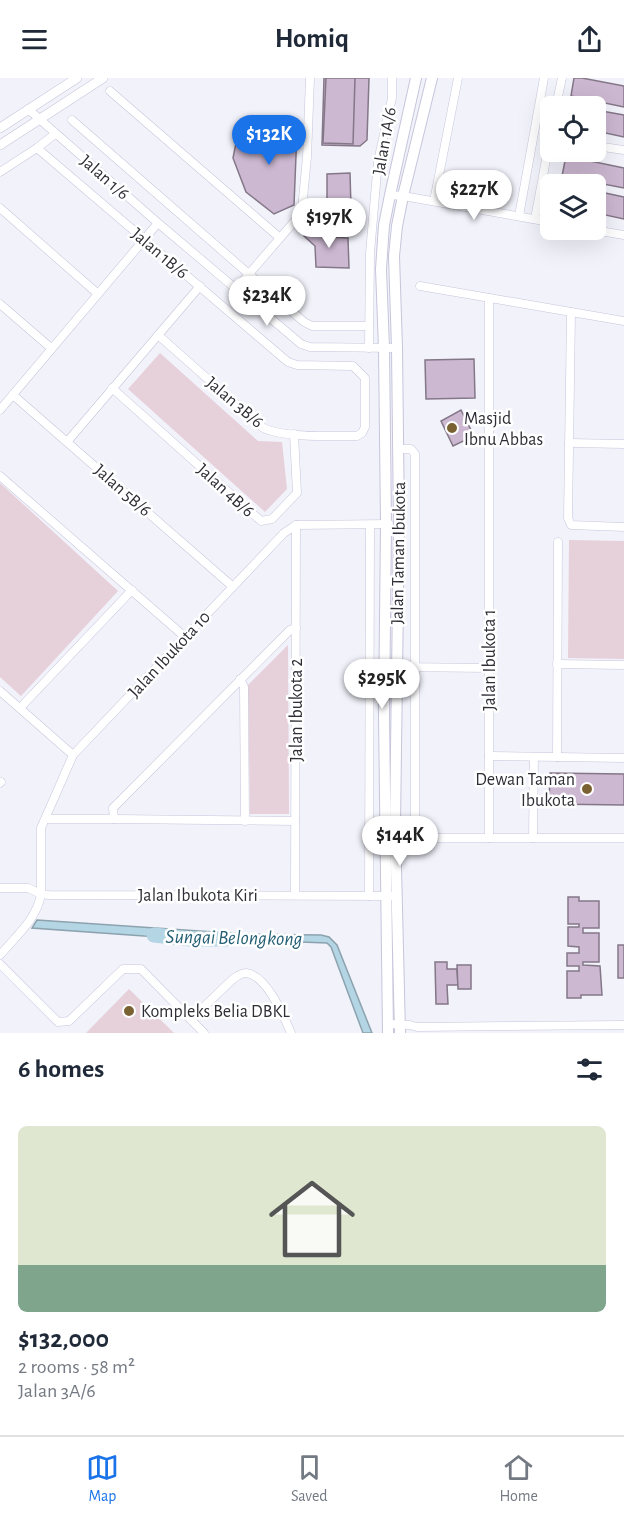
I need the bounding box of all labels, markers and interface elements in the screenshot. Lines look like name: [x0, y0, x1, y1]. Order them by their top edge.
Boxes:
icon: menu: [18, 23, 51, 56]
icon: share: [573, 23, 606, 56]
text: Homiq: [275, 25, 349, 52]
map controls: [540, 96, 606, 240]
button: locate: [540, 96, 606, 162]
street label: Jalan 1A/6: [370, 106, 400, 177]
pin: $132K: [227, 115, 311, 166]
text: $132K: [246, 124, 292, 144]
street label: Jalan 1/6: [76, 152, 132, 204]
pin: $227K: [432, 170, 516, 221]
button: layers: [540, 174, 606, 240]
text: $227K: [450, 179, 498, 199]
pin: $197K: [287, 198, 371, 249]
text: $197K: [306, 207, 352, 227]
street label: Jalan 1B/6: [128, 225, 191, 282]
pin: $234K: [225, 276, 309, 327]
text: $234K: [243, 285, 291, 305]
street label: Jalan 3B/6: [202, 374, 267, 432]
place label: Masjid Ibnu Abbas: [464, 410, 543, 449]
marker: Masjid Ibnu Abbas: [445, 421, 459, 435]
street label: Jalan 5B/6: [90, 461, 154, 520]
street label: Jalan 4B/6: [193, 461, 257, 521]
street label: Jalan Taman Ibukota: [389, 481, 409, 625]
street label: Jalan Ibukota 10: [125, 608, 214, 701]
street label: Jalan Ibukota 1: [481, 609, 499, 711]
street label: Jalan Ibukota 2: [288, 658, 306, 762]
pin: $295K: [340, 659, 424, 710]
text: $295K: [358, 668, 406, 688]
place label: Dewan Taman Ibukota: [475, 771, 575, 810]
marker: Dewan Taman Ibukota: [580, 782, 594, 796]
pin: $144K: [358, 816, 442, 867]
text: $144K: [376, 825, 424, 845]
street label: Jalan Ibukota Kiri: [138, 887, 258, 905]
water label: Sungai Belongkong: [165, 927, 303, 949]
place label: Kompleks Belia DBKL: [141, 1003, 290, 1021]
marker: Kompleks Belia DBKL: [122, 1004, 136, 1018]
icon: filters: [573, 1053, 606, 1086]
text: 6 homes: [18, 1056, 104, 1082]
icon: home: [258, 1165, 366, 1273]
text: $132,000: [18, 1326, 109, 1352]
text: 2 rooms · 58 m²: [18, 1357, 135, 1377]
text: Jalan 3A/6: [18, 1381, 96, 1401]
tab: Map: [86, 1451, 119, 1506]
tab: Saved: [291, 1451, 328, 1506]
tab: Home: [500, 1451, 538, 1506]

